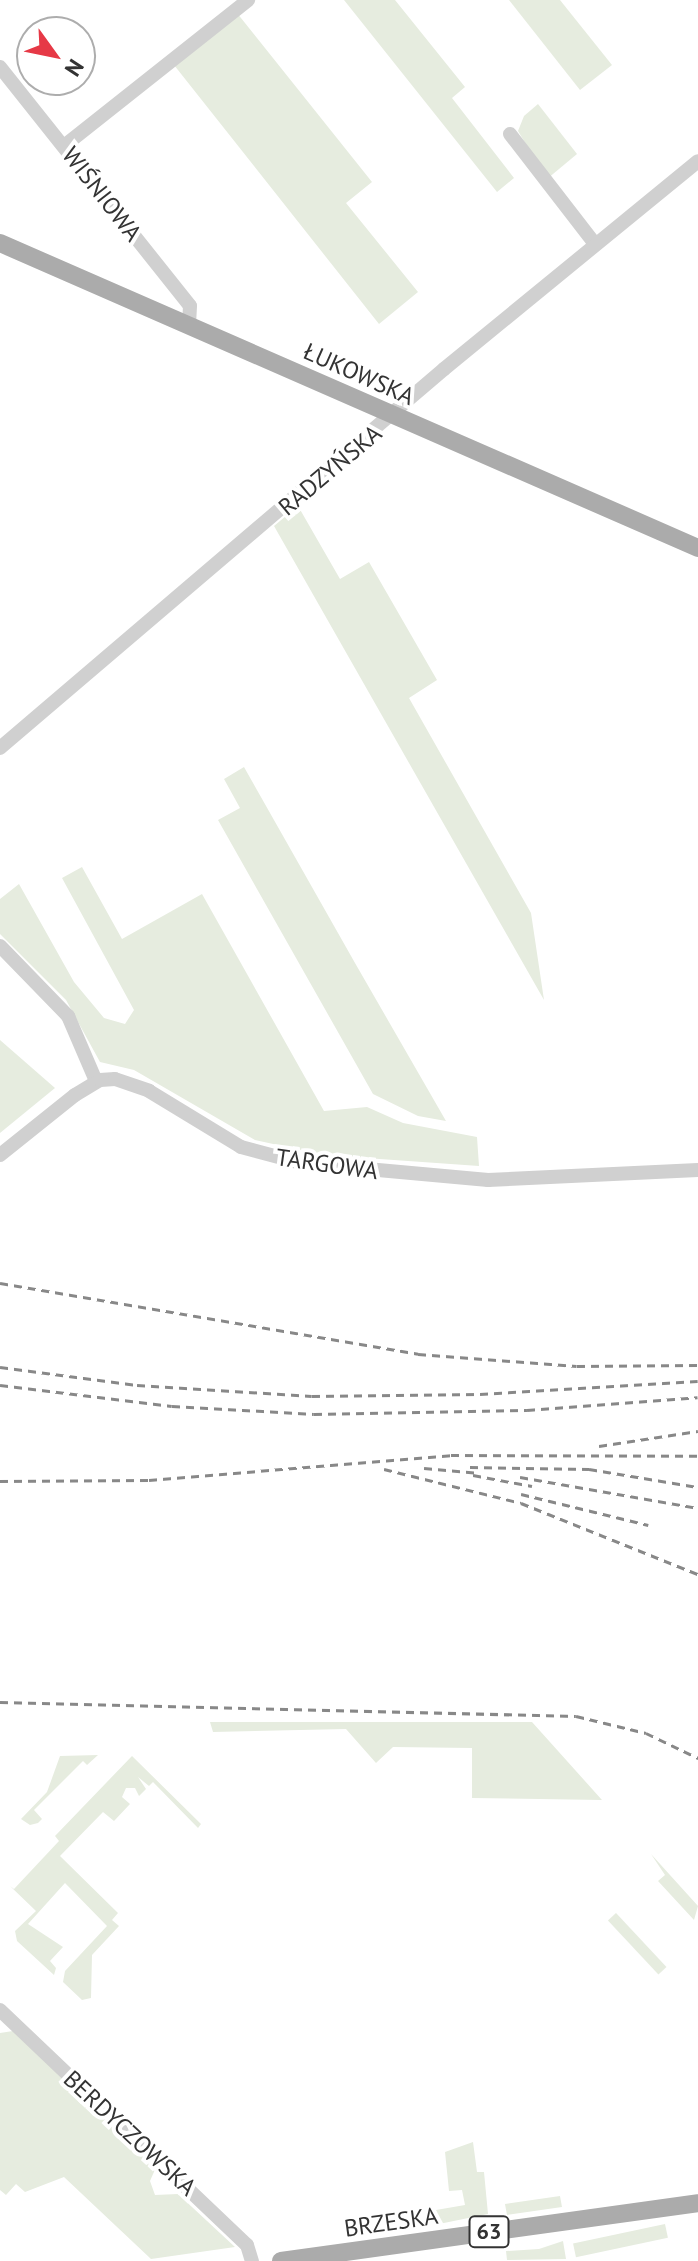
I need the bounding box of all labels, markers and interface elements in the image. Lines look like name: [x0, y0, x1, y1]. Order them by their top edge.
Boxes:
north arrow: [16, 16, 96, 96]
text: N: [59, 54, 90, 82]
street label: WIŚNIOWA: [56, 141, 148, 247]
street label: ŁUKOWSKA: [299, 337, 419, 411]
street label: RADZYŃSKA: [273, 419, 387, 521]
street label: TARGOWA: [274, 1143, 380, 1185]
street label: BERDYCZOWSKA: [58, 2064, 202, 2202]
street label: BRZESKA: [342, 2201, 440, 2243]
road number: 63: [467, 2214, 511, 2250]

